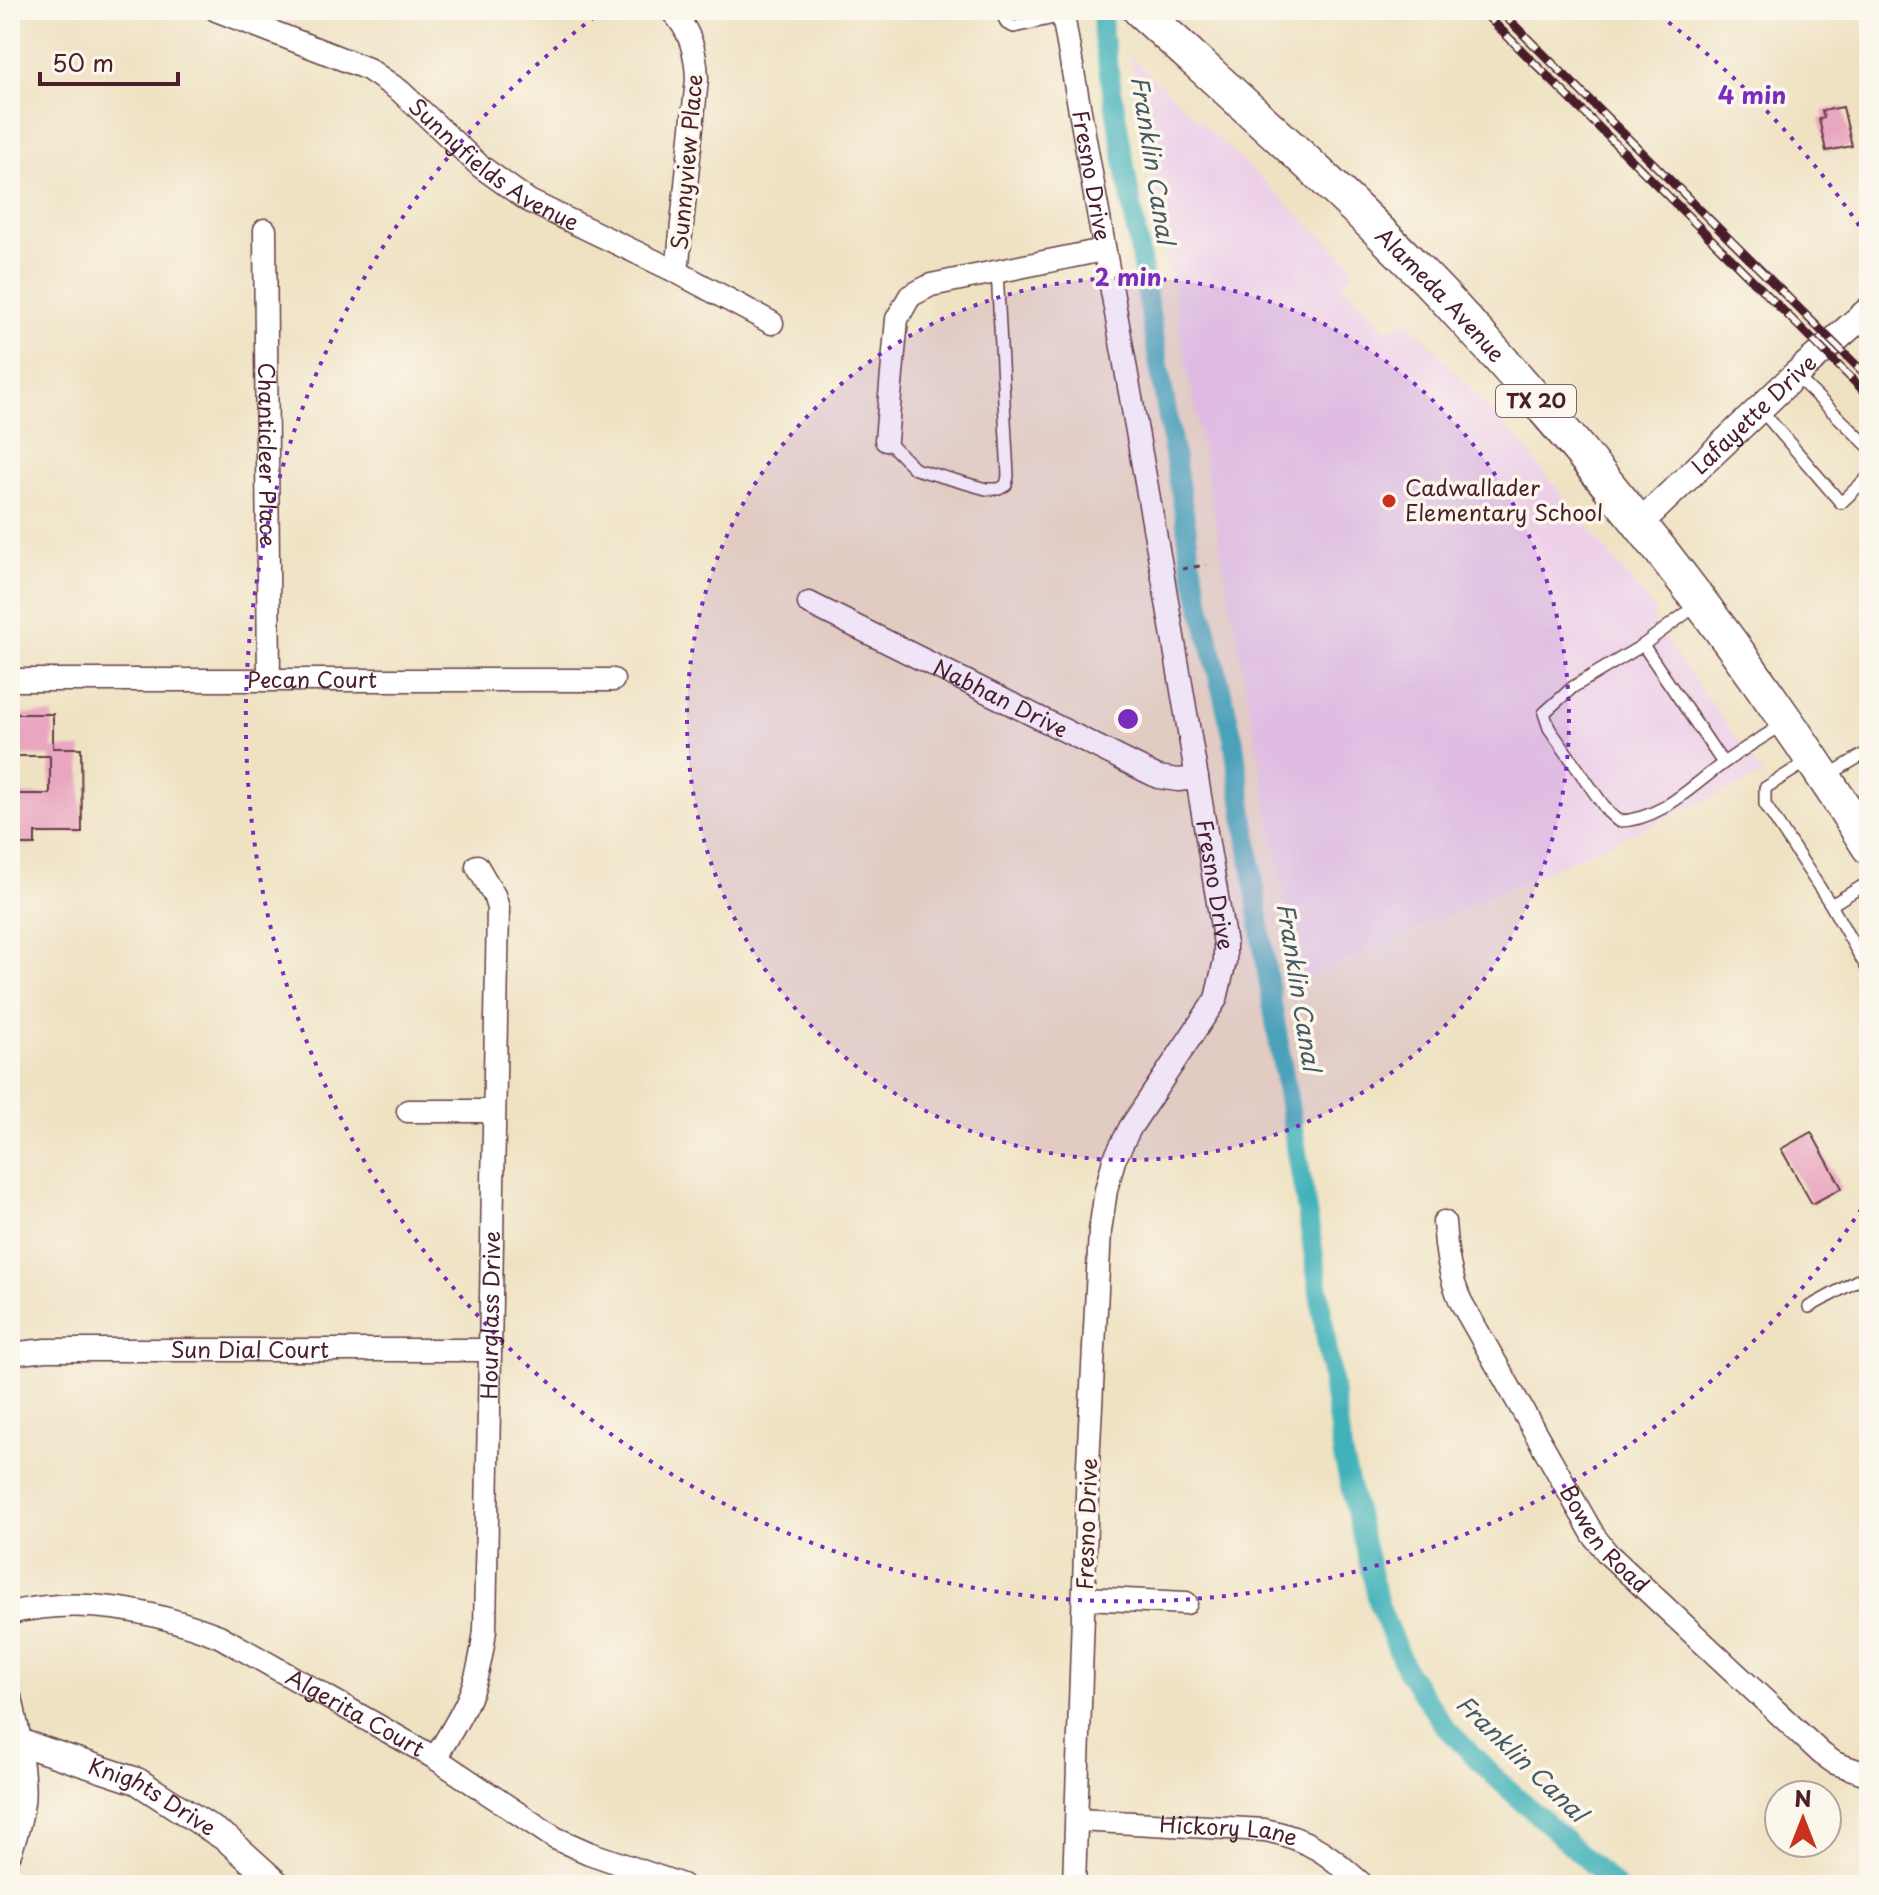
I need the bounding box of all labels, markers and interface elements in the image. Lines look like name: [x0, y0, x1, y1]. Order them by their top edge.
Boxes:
scale bar: [40, 36, 178, 86]
text: 50 m: [52, 44, 114, 80]
street label: Sunnyview Place: [661, 73, 710, 251]
water label: Franklin Canal: [1123, 73, 1186, 250]
text: 4 min: [1718, 76, 1786, 112]
street label: Sunnyfields Avenue: [402, 89, 585, 238]
street label: Fresno Drive: [1065, 107, 1121, 243]
street label: Alameda Avenue: [1369, 219, 1514, 369]
text: 2 min: [1094, 258, 1162, 294]
street label: Lafayette Drive: [1683, 346, 1823, 481]
street label: Chanticleer Place: [251, 362, 286, 546]
road number: TX 20: [1496, 385, 1576, 417]
place label: Cadwallader Elementary School: [1405, 470, 1603, 528]
marker: Cadwallader Elementary School: [1380, 492, 1398, 510]
street label: Nabhan Drive: [928, 650, 1074, 745]
street label: Pecan Court: [247, 662, 377, 695]
centre of rings: [1114, 705, 1142, 733]
street label: Fresno Drive: [1189, 817, 1244, 952]
water label: Franklin Canal: [1269, 900, 1332, 1077]
street label: Hourglass Drive: [471, 1231, 507, 1400]
street label: Sun Dial Court: [170, 1332, 329, 1365]
street label: Fresno Drive: [1067, 1458, 1104, 1590]
street label: Bowen Road: [1553, 1478, 1658, 1600]
street label: Algerita Court: [281, 1659, 431, 1764]
water label: Franklin Canal: [1449, 1686, 1598, 1832]
street label: Knights Drive: [84, 1748, 223, 1843]
north arrow: [1763, 1779, 1843, 1859]
text: N: [1794, 1781, 1812, 1814]
street label: Hickory Lane: [1159, 1806, 1303, 1853]

